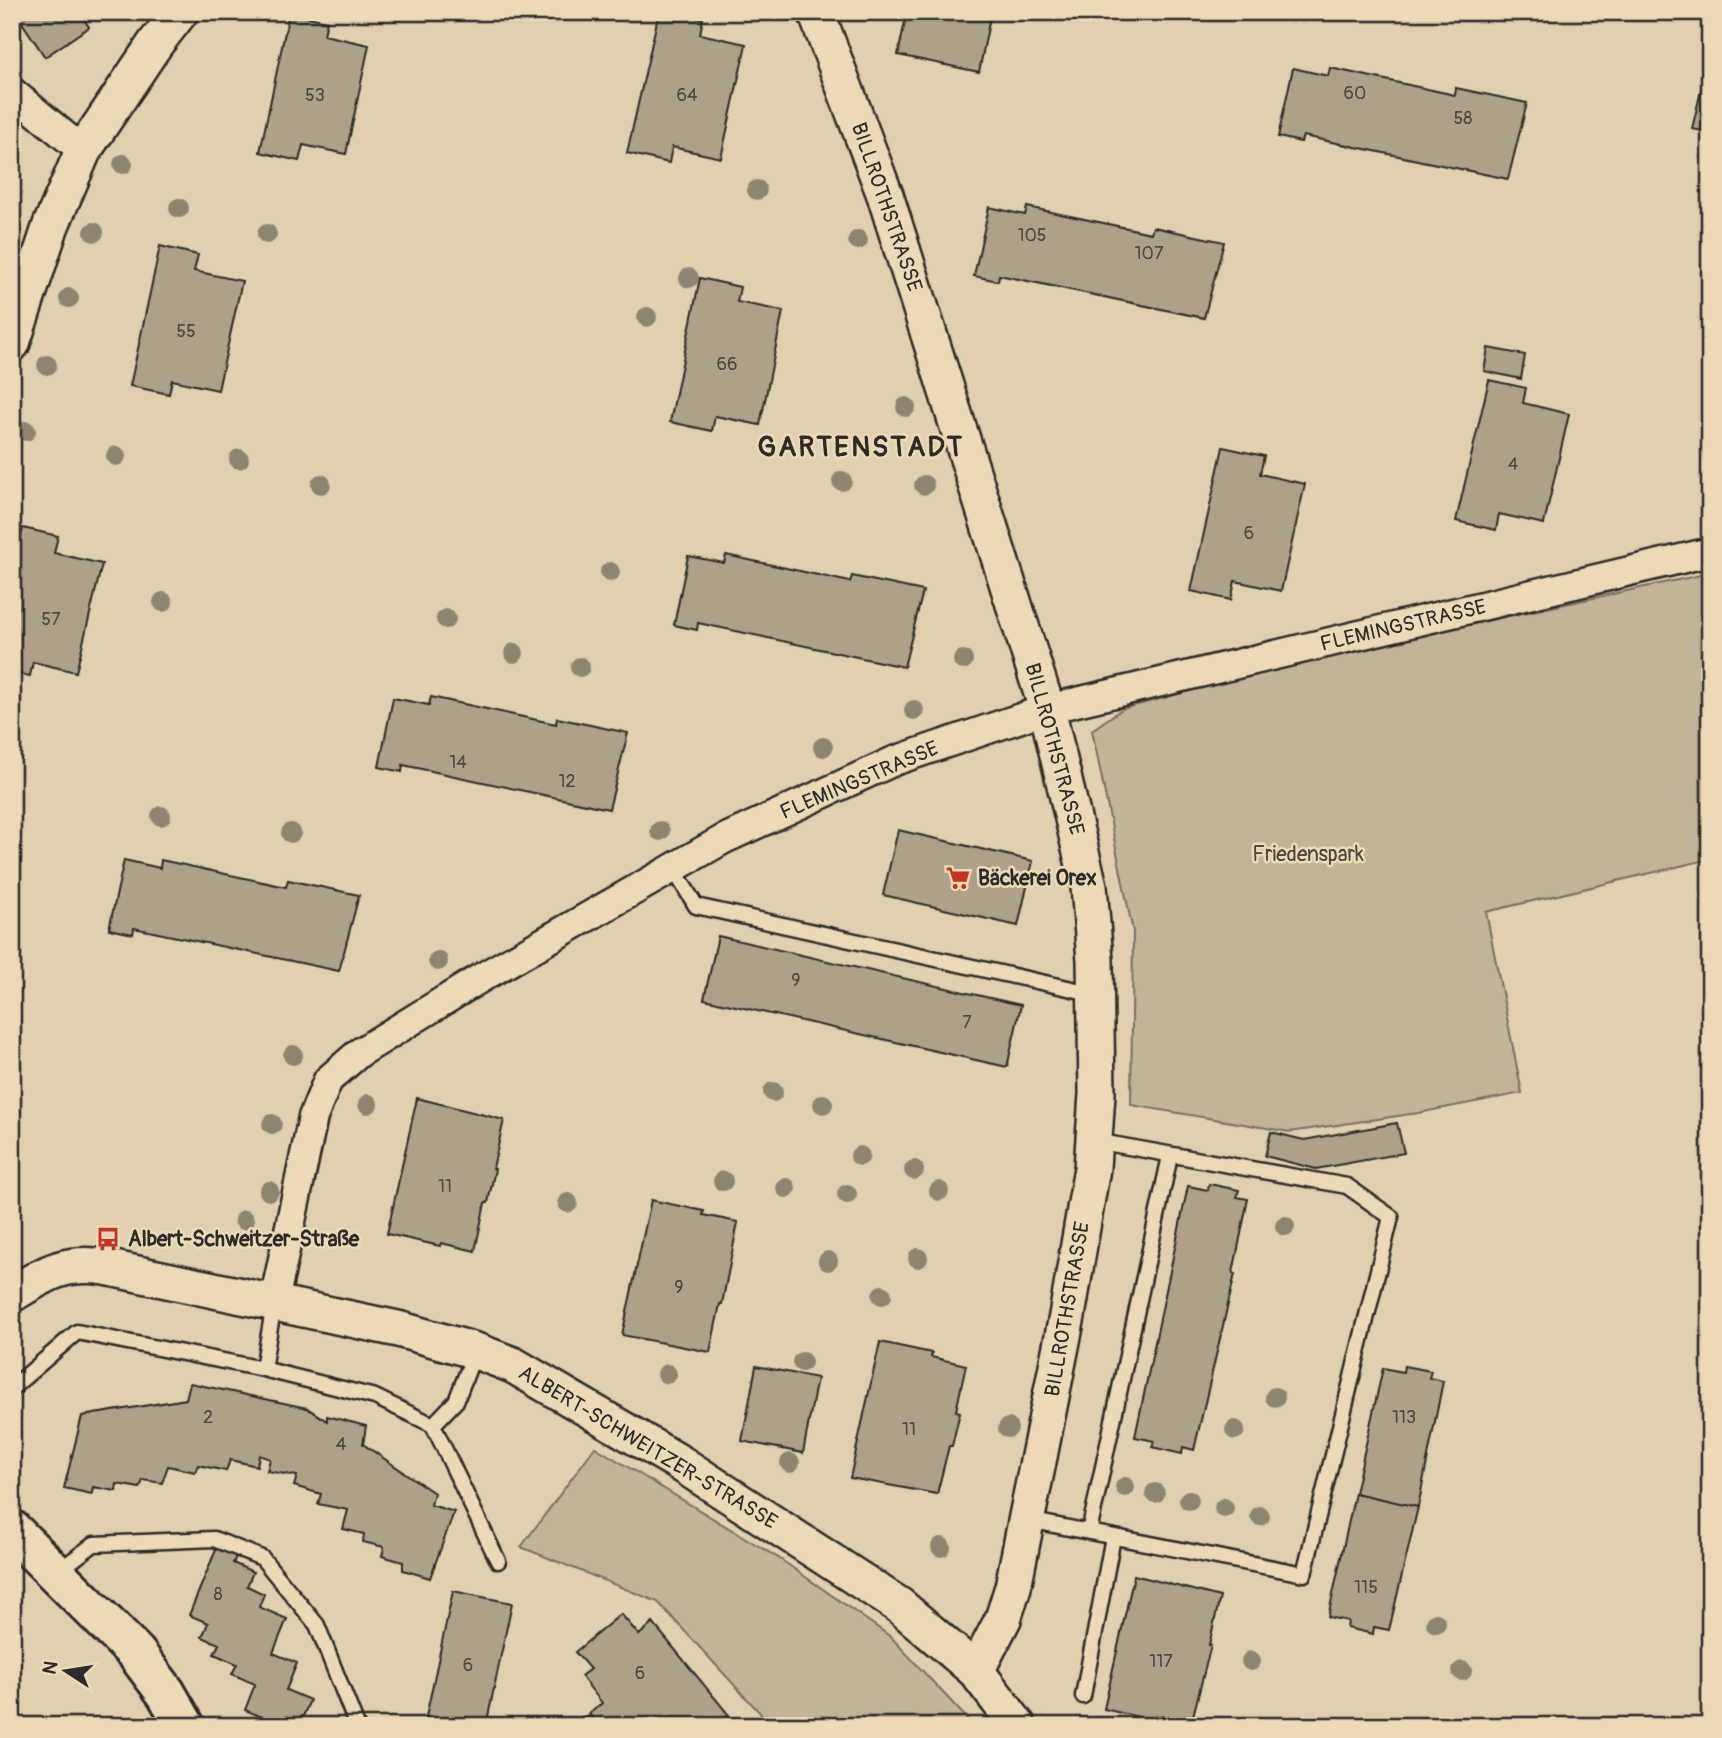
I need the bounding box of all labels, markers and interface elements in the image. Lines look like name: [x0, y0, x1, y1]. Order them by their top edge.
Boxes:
house number: 60: [1344, 82, 1366, 105]
house number: 53: [305, 84, 325, 107]
house number: 64: [677, 84, 698, 107]
house number: 58: [1454, 107, 1472, 130]
street label: BILLROTHSTRASSE: [845, 119, 928, 295]
house number: 105: [1017, 224, 1047, 247]
house number: 107: [1135, 242, 1164, 265]
house number: 55: [176, 320, 196, 343]
house number: 66: [717, 353, 737, 376]
district label: GARTENSTADT: [758, 430, 964, 465]
house number: 4: [1508, 453, 1519, 476]
house number: 6: [1244, 522, 1254, 545]
street label: FLEMINGSTRASSE: [1317, 593, 1489, 658]
house number: 57: [41, 608, 61, 631]
street label: BILLROTHSTRASSE: [1019, 660, 1090, 838]
street label: FLEMINGSTRASSE: [776, 735, 943, 826]
house number: 14: [449, 751, 467, 774]
house number: 12: [558, 770, 576, 793]
park label: Friedenspark: [1252, 841, 1364, 868]
supermarket icon: Bäckerei Orex: [944, 864, 972, 892]
place label: Bäckerei Orex: [978, 865, 1097, 892]
house number: 9: [791, 969, 801, 992]
house number: 7: [962, 1011, 972, 1034]
house number: 11: [438, 1175, 452, 1198]
street label: BILLROTHSTRASSE: [1039, 1219, 1096, 1399]
bus stop icon: Albert-Schweitzer-Straße: [94, 1225, 122, 1253]
place label: Albert-Schweitzer-Straße: [128, 1226, 360, 1253]
house number: 9: [674, 1276, 684, 1299]
street label: ALBERT-SCHWEITZER-STRASSE: [513, 1359, 782, 1536]
house number: 2: [203, 1406, 213, 1429]
house number: 113: [1392, 1406, 1416, 1429]
house number: 11: [902, 1418, 916, 1441]
house number: 4: [336, 1433, 347, 1456]
house number: 115: [1354, 1576, 1378, 1599]
house number: 8: [213, 1583, 223, 1606]
north arrow: [32, 1636, 102, 1706]
house number: 117: [1149, 1650, 1173, 1673]
house number: 6: [463, 1654, 473, 1677]
text: N: [37, 1659, 63, 1676]
house number: 6: [635, 1662, 645, 1685]

